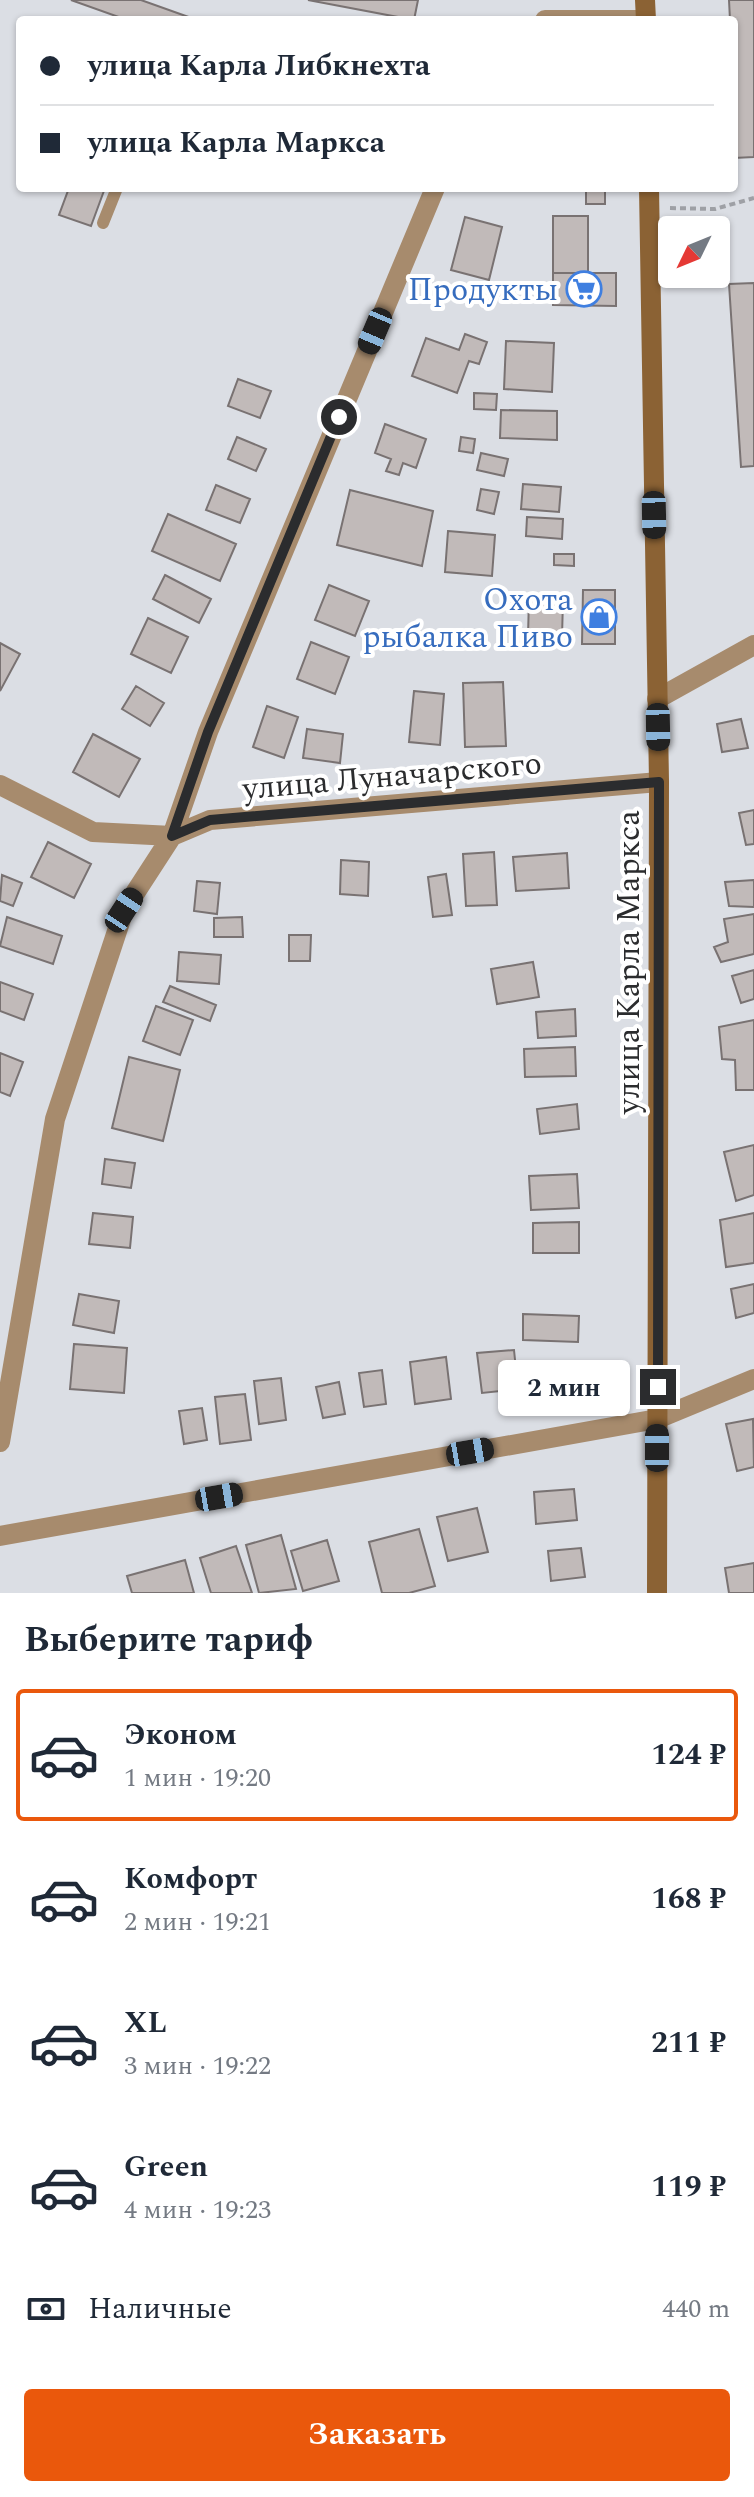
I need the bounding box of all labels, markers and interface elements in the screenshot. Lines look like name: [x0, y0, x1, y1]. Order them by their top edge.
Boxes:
text: улица Карла Либкнехта: [88, 43, 430, 89]
text: улица Карла Маркса: [88, 120, 385, 166]
north arrow: [658, 216, 730, 288]
map controls: [658, 216, 730, 288]
place label: Продукты: [408, 266, 558, 315]
supermarket icon: Продукты: [565, 270, 603, 308]
car: [355, 304, 395, 358]
route start: [321, 399, 357, 435]
car: [642, 491, 666, 539]
place label: Охота рыбалка Пиво: [362, 576, 573, 662]
shop icon: Охота рыбалка Пиво: [580, 598, 618, 636]
car: [646, 703, 670, 751]
street label: улица Луначарского: [239, 739, 544, 814]
street label: улица Карла Маркса: [605, 810, 654, 1115]
car: [101, 883, 147, 937]
callout: 2 мин: [498, 1359, 630, 1415]
text: 2 мин: [527, 1368, 601, 1408]
route end: [640, 1369, 676, 1405]
car: [645, 1424, 669, 1472]
car: [444, 1436, 496, 1468]
car: [193, 1481, 245, 1513]
text: Выберите тариф: [24, 1613, 313, 1668]
text: Эконом: [124, 1712, 237, 1758]
icon: car: [28, 1719, 100, 1791]
text: 124 ₽: [651, 1732, 726, 1778]
text: 1 мин · 19:20: [124, 1758, 271, 1798]
text: Комфорт: [124, 1856, 257, 1902]
icon: car: [28, 1863, 100, 1935]
text: 168 ₽: [651, 1876, 726, 1922]
text: 2 мин · 19:21: [124, 1902, 271, 1942]
text: XL: [124, 2000, 167, 2046]
icon: car: [28, 2007, 100, 2079]
text: 211 ₽: [651, 2020, 726, 2066]
text: 3 мин · 19:22: [124, 2046, 271, 2086]
text: Green: [124, 2144, 208, 2190]
icon: car: [28, 2151, 100, 2223]
text: 119 ₽: [651, 2164, 726, 2210]
text: 4 мин · 19:23: [124, 2190, 271, 2230]
text: Наличные: [88, 2286, 232, 2332]
icon: cash: [24, 2287, 68, 2331]
text: 440 m: [662, 2289, 730, 2329]
button: Заказать: [24, 2389, 730, 2481]

